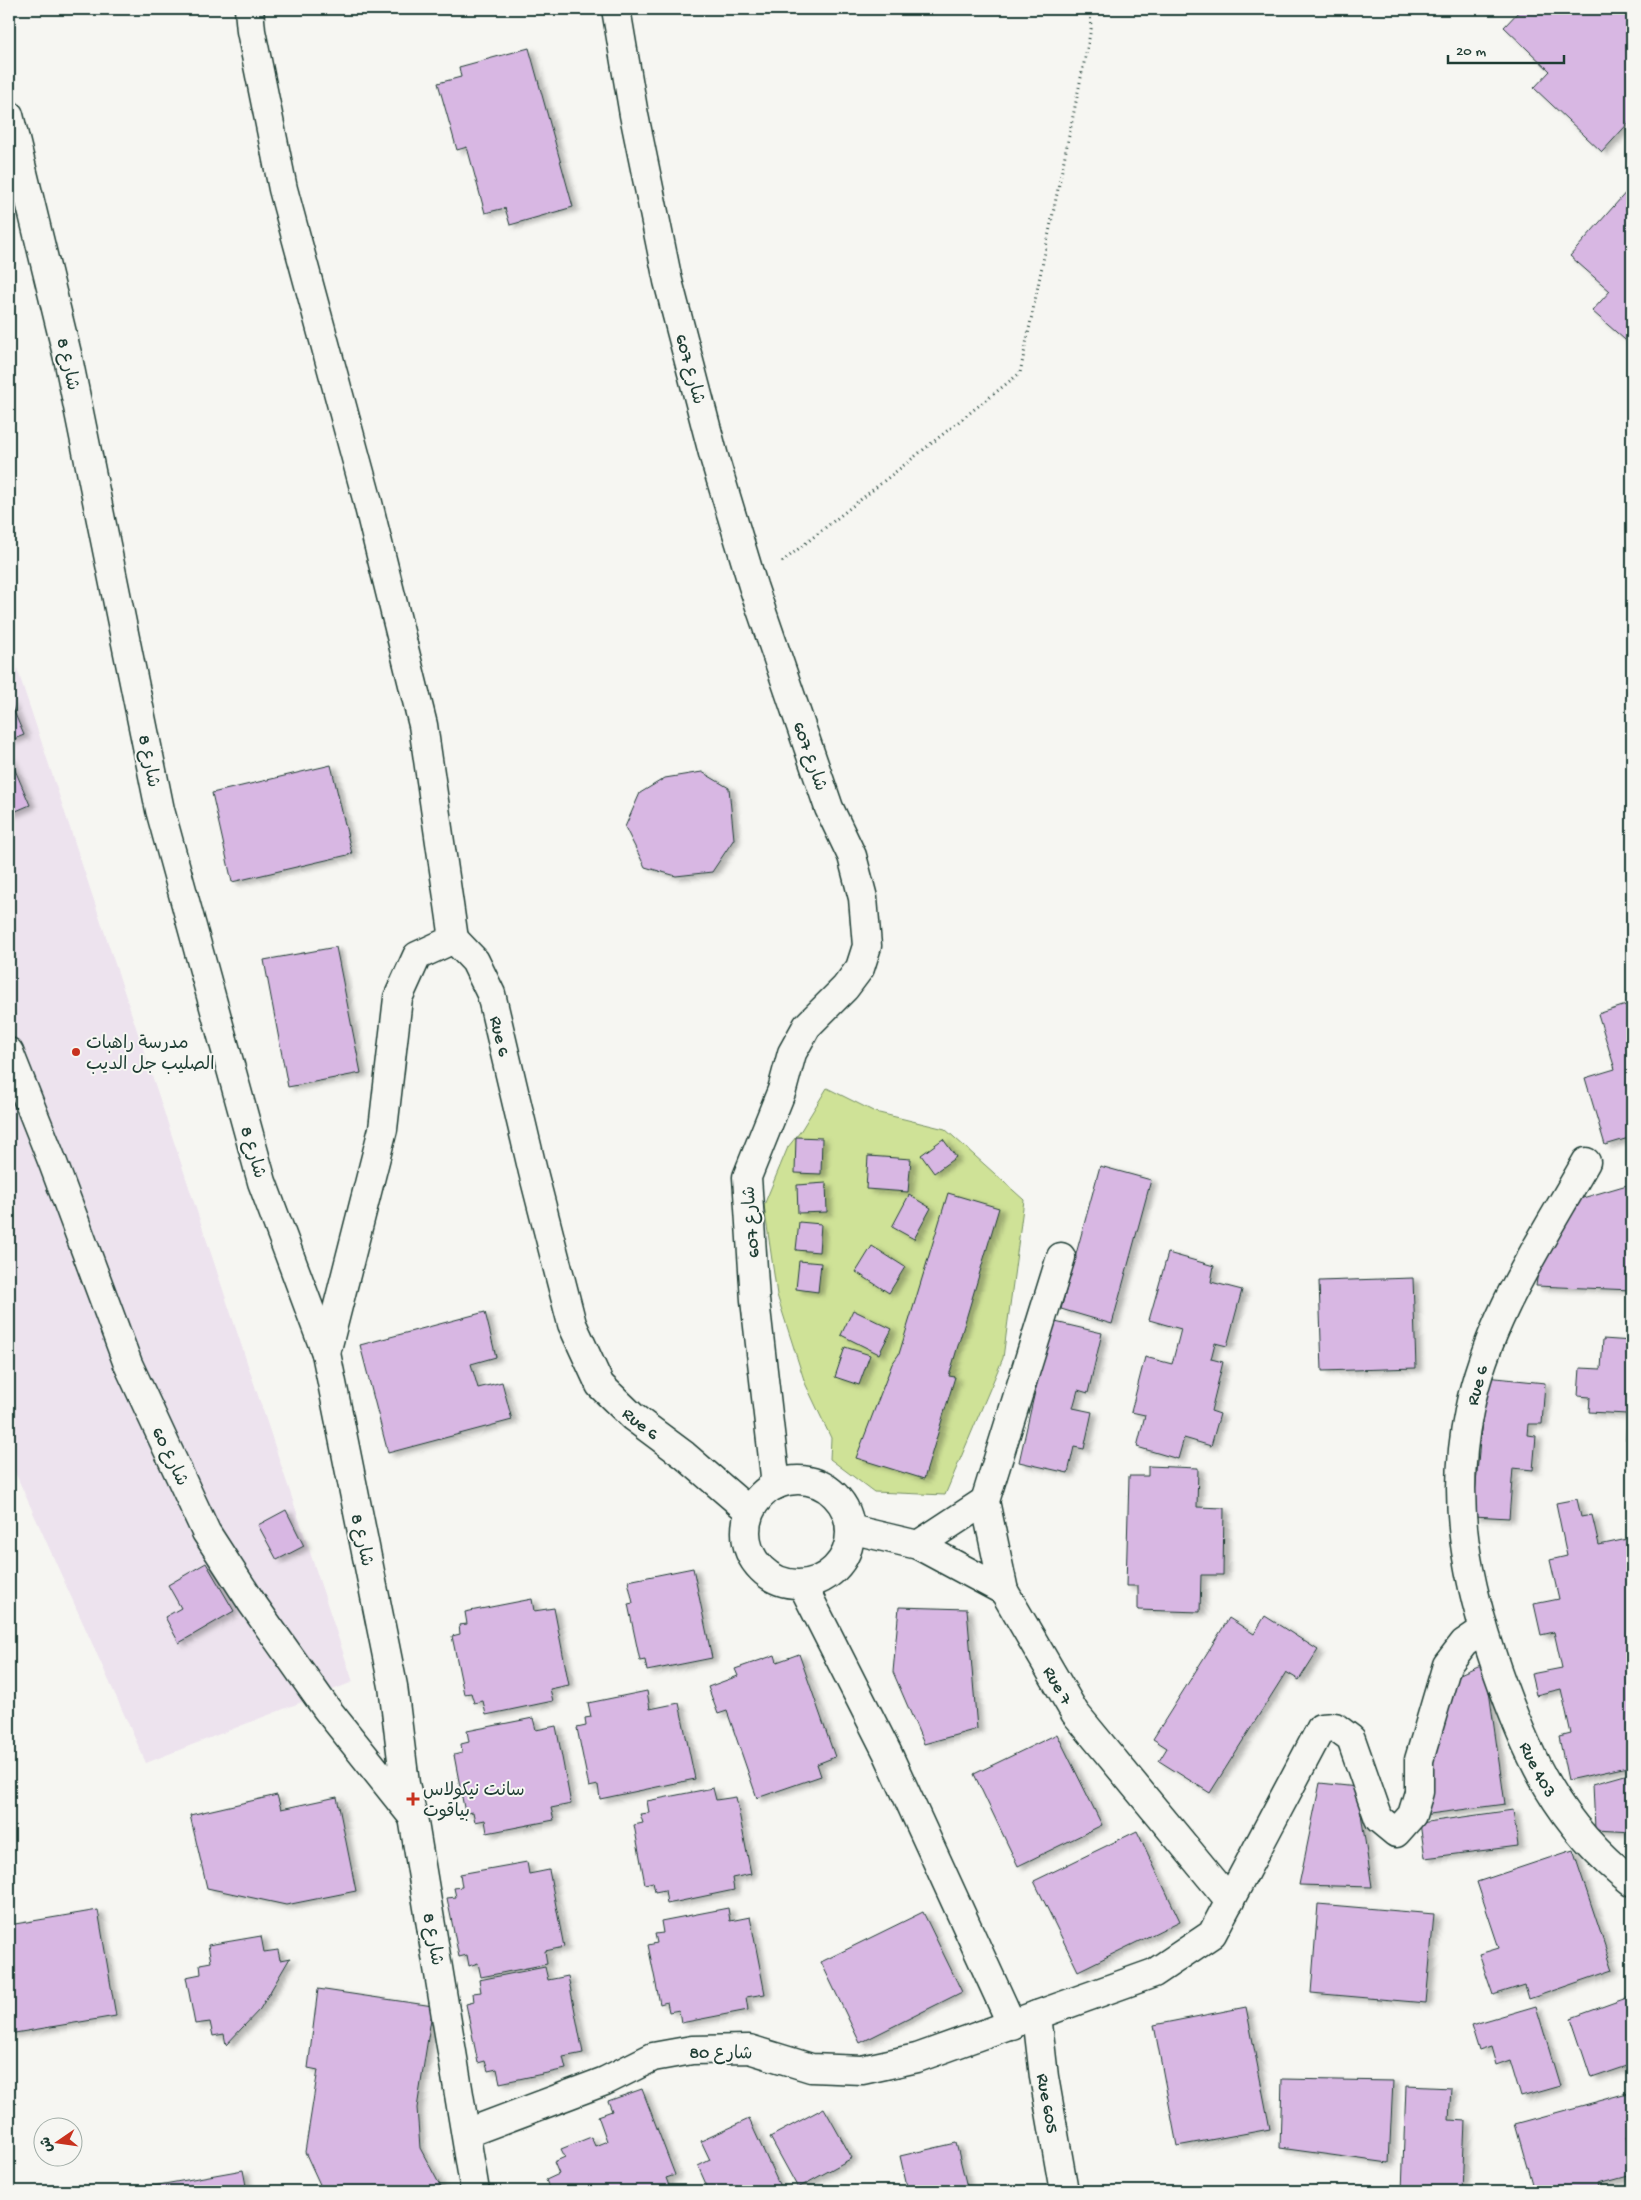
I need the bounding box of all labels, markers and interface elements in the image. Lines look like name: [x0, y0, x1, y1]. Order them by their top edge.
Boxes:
scale bar: [1448, 32, 1565, 64]
text: 20 m: [1456, 43, 1486, 61]
street label: شارع 607: [669, 332, 708, 407]
street label: شارع 8: [51, 336, 82, 393]
street label: شارع 607: [787, 719, 830, 794]
street label: شارع 8: [132, 733, 163, 790]
street label: Rue 6: [484, 1014, 514, 1060]
place label: مدرسة راهبات الصليب جل الديب: [86, 1034, 215, 1076]
marker: مدرسة راهبات الصليب جل الديب: [70, 1046, 82, 1058]
street label: شارع 8: [234, 1124, 269, 1181]
street label: شارع 607: [740, 1185, 765, 1258]
street label: Rue 6: [1463, 1363, 1494, 1408]
street label: Rue 6: [617, 1404, 663, 1446]
street label: شارع 60: [146, 1424, 191, 1490]
street label: شارع 8: [345, 1512, 376, 1569]
street label: Rue 7: [1037, 1663, 1076, 1710]
street label: Rue 403: [1513, 1739, 1560, 1802]
place label: سانت نيكولاس بياقوت: [423, 1781, 525, 1823]
marker: سانت نيكولاس بياقوت: [407, 1793, 419, 1805]
street label: شارع 8: [417, 1911, 446, 1967]
street label: شارع 80: [689, 2043, 753, 2066]
street label: Rue 605: [1031, 2072, 1062, 2135]
north arrow: [32, 2118, 82, 2168]
text: ش: [38, 2135, 58, 2154]

